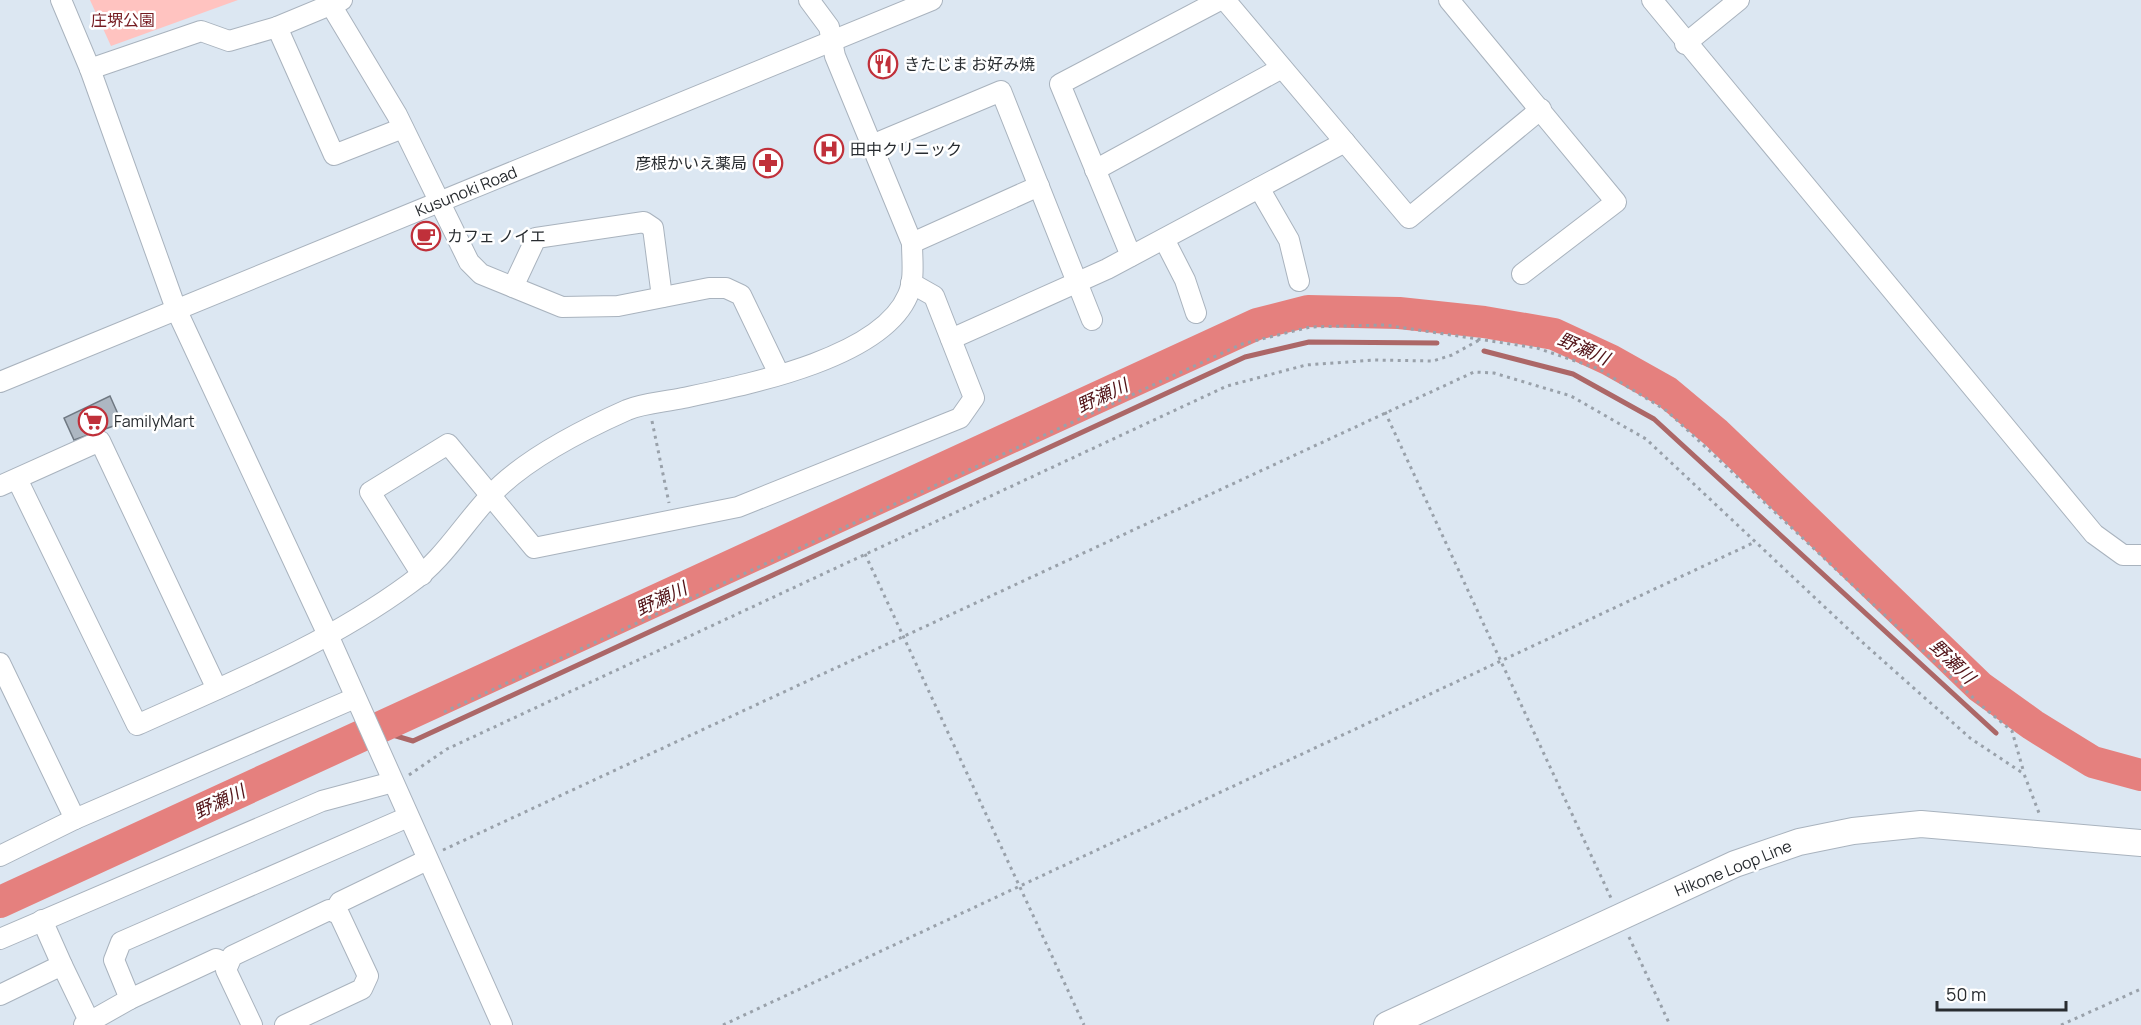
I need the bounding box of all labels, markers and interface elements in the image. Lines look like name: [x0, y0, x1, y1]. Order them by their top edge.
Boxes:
park label: 庄堺公園: [91, 9, 155, 31]
restaurant icon: きたじま お好み焼: [867, 48, 899, 80]
place label: きたじま お好み焼: [904, 53, 1035, 75]
hospital icon: 田中クリニック: [813, 133, 845, 165]
place label: 田中クリニック: [850, 138, 962, 160]
pharmacy icon: 彦根かいえ薬局: [752, 147, 784, 179]
place label: 彦根かいえ薬局: [635, 152, 747, 174]
street label: Kusunoki Road: [412, 161, 520, 221]
cafe icon: カフェ ノイエ: [410, 220, 442, 252]
place label: カフェ ノイエ: [447, 225, 546, 247]
water label: 野瀬川: [1554, 326, 1615, 371]
water label: 野瀬川: [1072, 372, 1133, 417]
supermarket icon: FamilyMart: [77, 405, 109, 437]
place label: FamilyMart: [114, 410, 195, 432]
water label: 野瀬川: [631, 575, 692, 620]
water label: 野瀬川: [1925, 634, 1982, 690]
water label: 野瀬川: [189, 778, 250, 823]
street label: Hikone Loop Line: [1671, 834, 1795, 902]
scale bar: [1937, 974, 2066, 1012]
text: 50 m: [1946, 982, 1986, 1006]

